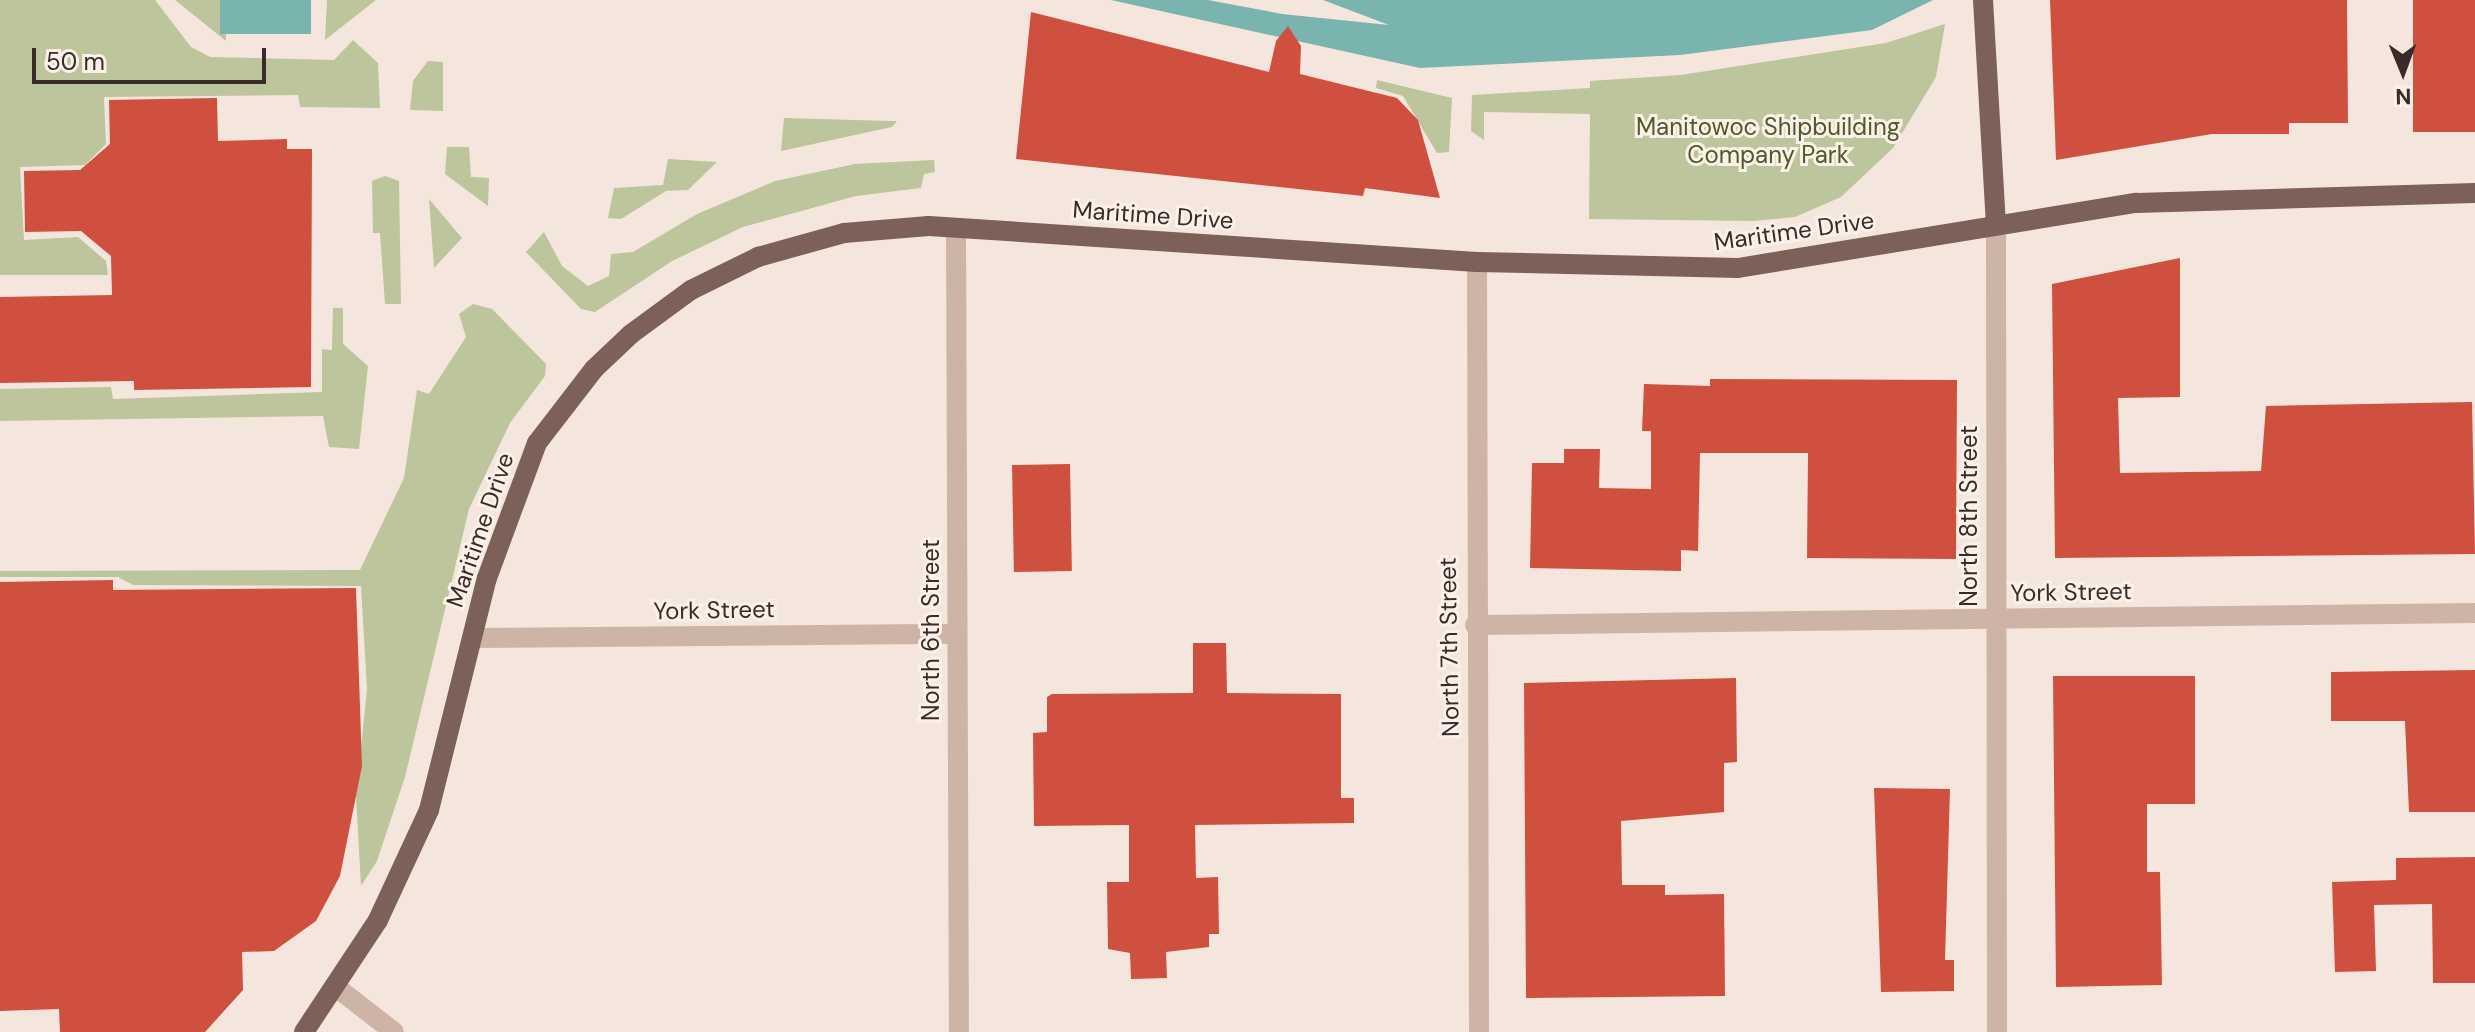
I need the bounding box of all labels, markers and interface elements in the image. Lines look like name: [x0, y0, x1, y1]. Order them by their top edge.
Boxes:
scale bar: [36, 32, 270, 82]
north arrow: [2363, 32, 2443, 112]
text: 50 m: [46, 46, 105, 77]
text: N: [2395, 82, 2412, 111]
park label: Manitowoc Shipbuilding Company Park: [1636, 113, 1900, 169]
street label: Maritime Drive: [1072, 195, 1234, 235]
street label: Maritime Drive: [1712, 206, 1876, 256]
street label: North 8th Street: [1955, 425, 1983, 607]
street label: Maritime Drive: [440, 449, 520, 611]
street label: North 6th Street: [917, 539, 945, 721]
street label: North 7th Street: [1433, 557, 1465, 737]
street label: York Street: [2010, 577, 2132, 607]
street label: York Street: [653, 595, 775, 625]

